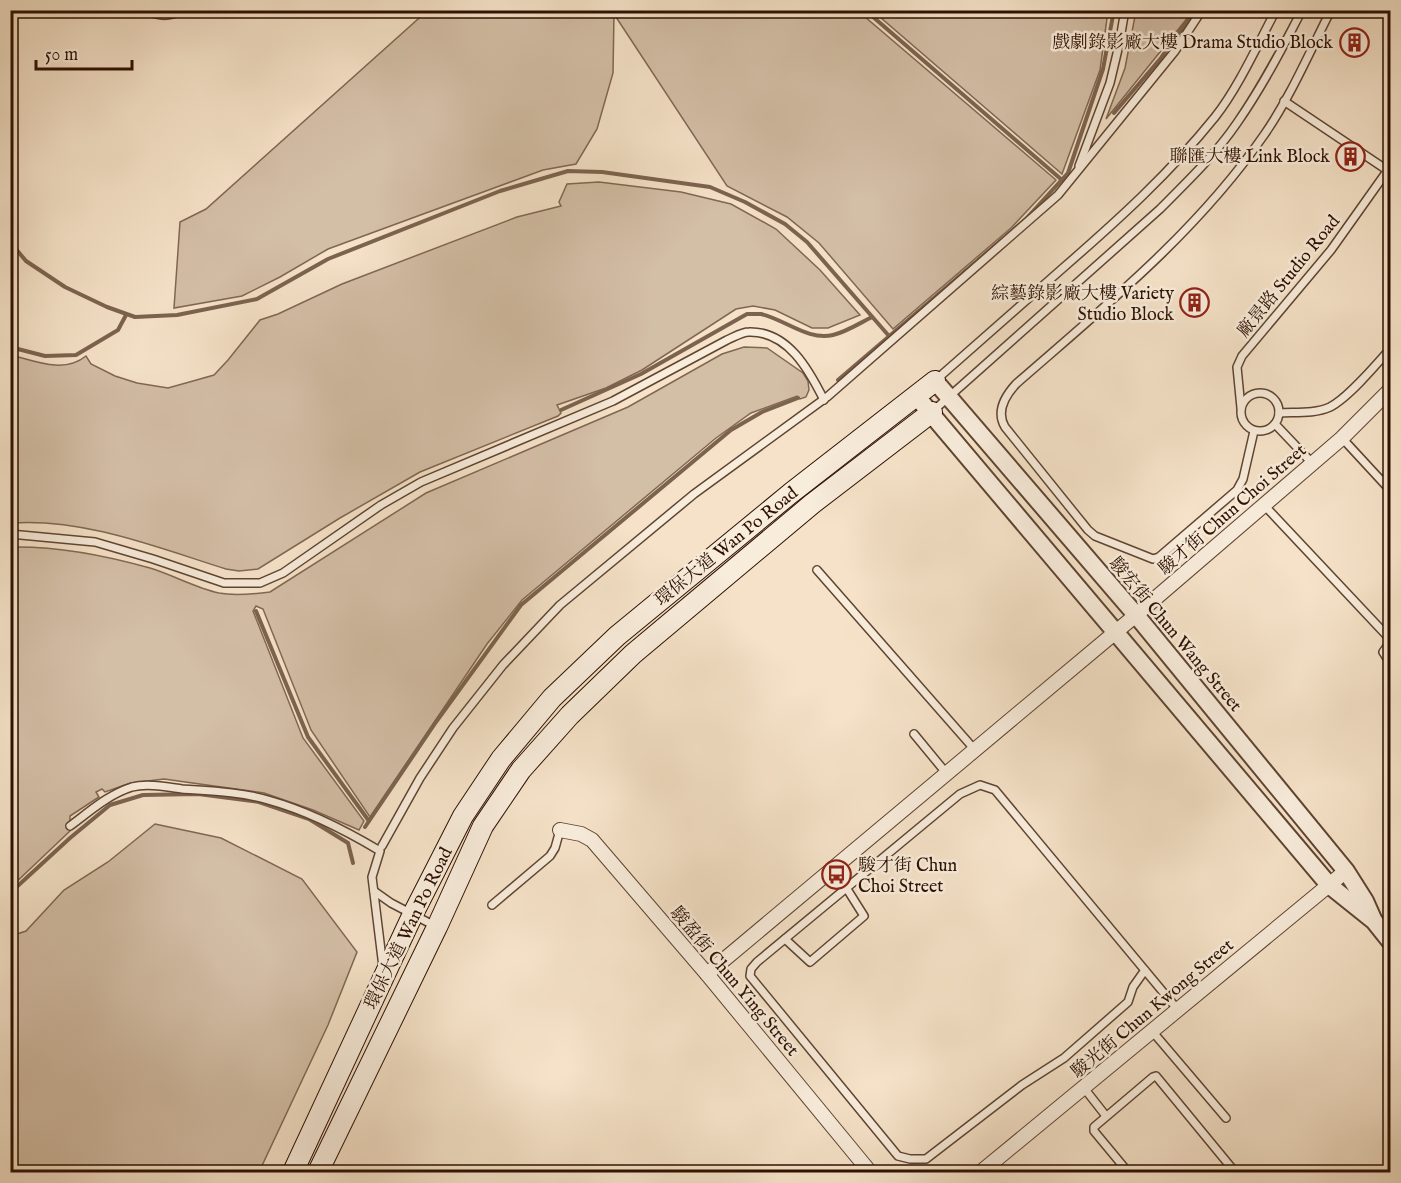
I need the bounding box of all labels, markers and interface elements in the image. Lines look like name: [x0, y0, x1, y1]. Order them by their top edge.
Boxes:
building icon: 戲劇錄影廠大樓 Drama Studio Block: [1338, 26, 1370, 58]
place label: 戲劇錄影廠大樓 Drama Studio Block: [1052, 32, 1333, 55]
scale bar: [36, 33, 132, 71]
text: 50 m: [45, 44, 78, 67]
building icon: 聯匯大樓 Link Block: [1335, 140, 1367, 172]
place label: 聯匯大樓 Link Block: [1170, 146, 1330, 169]
street label: 廠景路 Studio Road: [1233, 211, 1346, 343]
place label: 綜藝錄影廠大樓 Variety Studio Block: [991, 283, 1174, 327]
building icon: 綜藝錄影廠大樓 Variety Studio Block: [1179, 287, 1211, 319]
street label: 駿才街 Chun Choi Street: [1154, 440, 1312, 581]
street label: 環保大道 Wan Po Road: [651, 482, 804, 612]
street label: 駿宏街 Chun Wang Street: [1103, 553, 1246, 717]
street label: 環保大道 Wan Po Road: [360, 843, 459, 1014]
place label: 駿才街 Chun Choi Street: [858, 855, 958, 899]
bus stop icon: 駿才街 Chun Choi Street: [821, 859, 853, 891]
street label: 駿盈街 Chun Ying Street: [664, 902, 803, 1062]
street label: 駿光街 Chun Kwong Street: [1067, 934, 1239, 1084]

